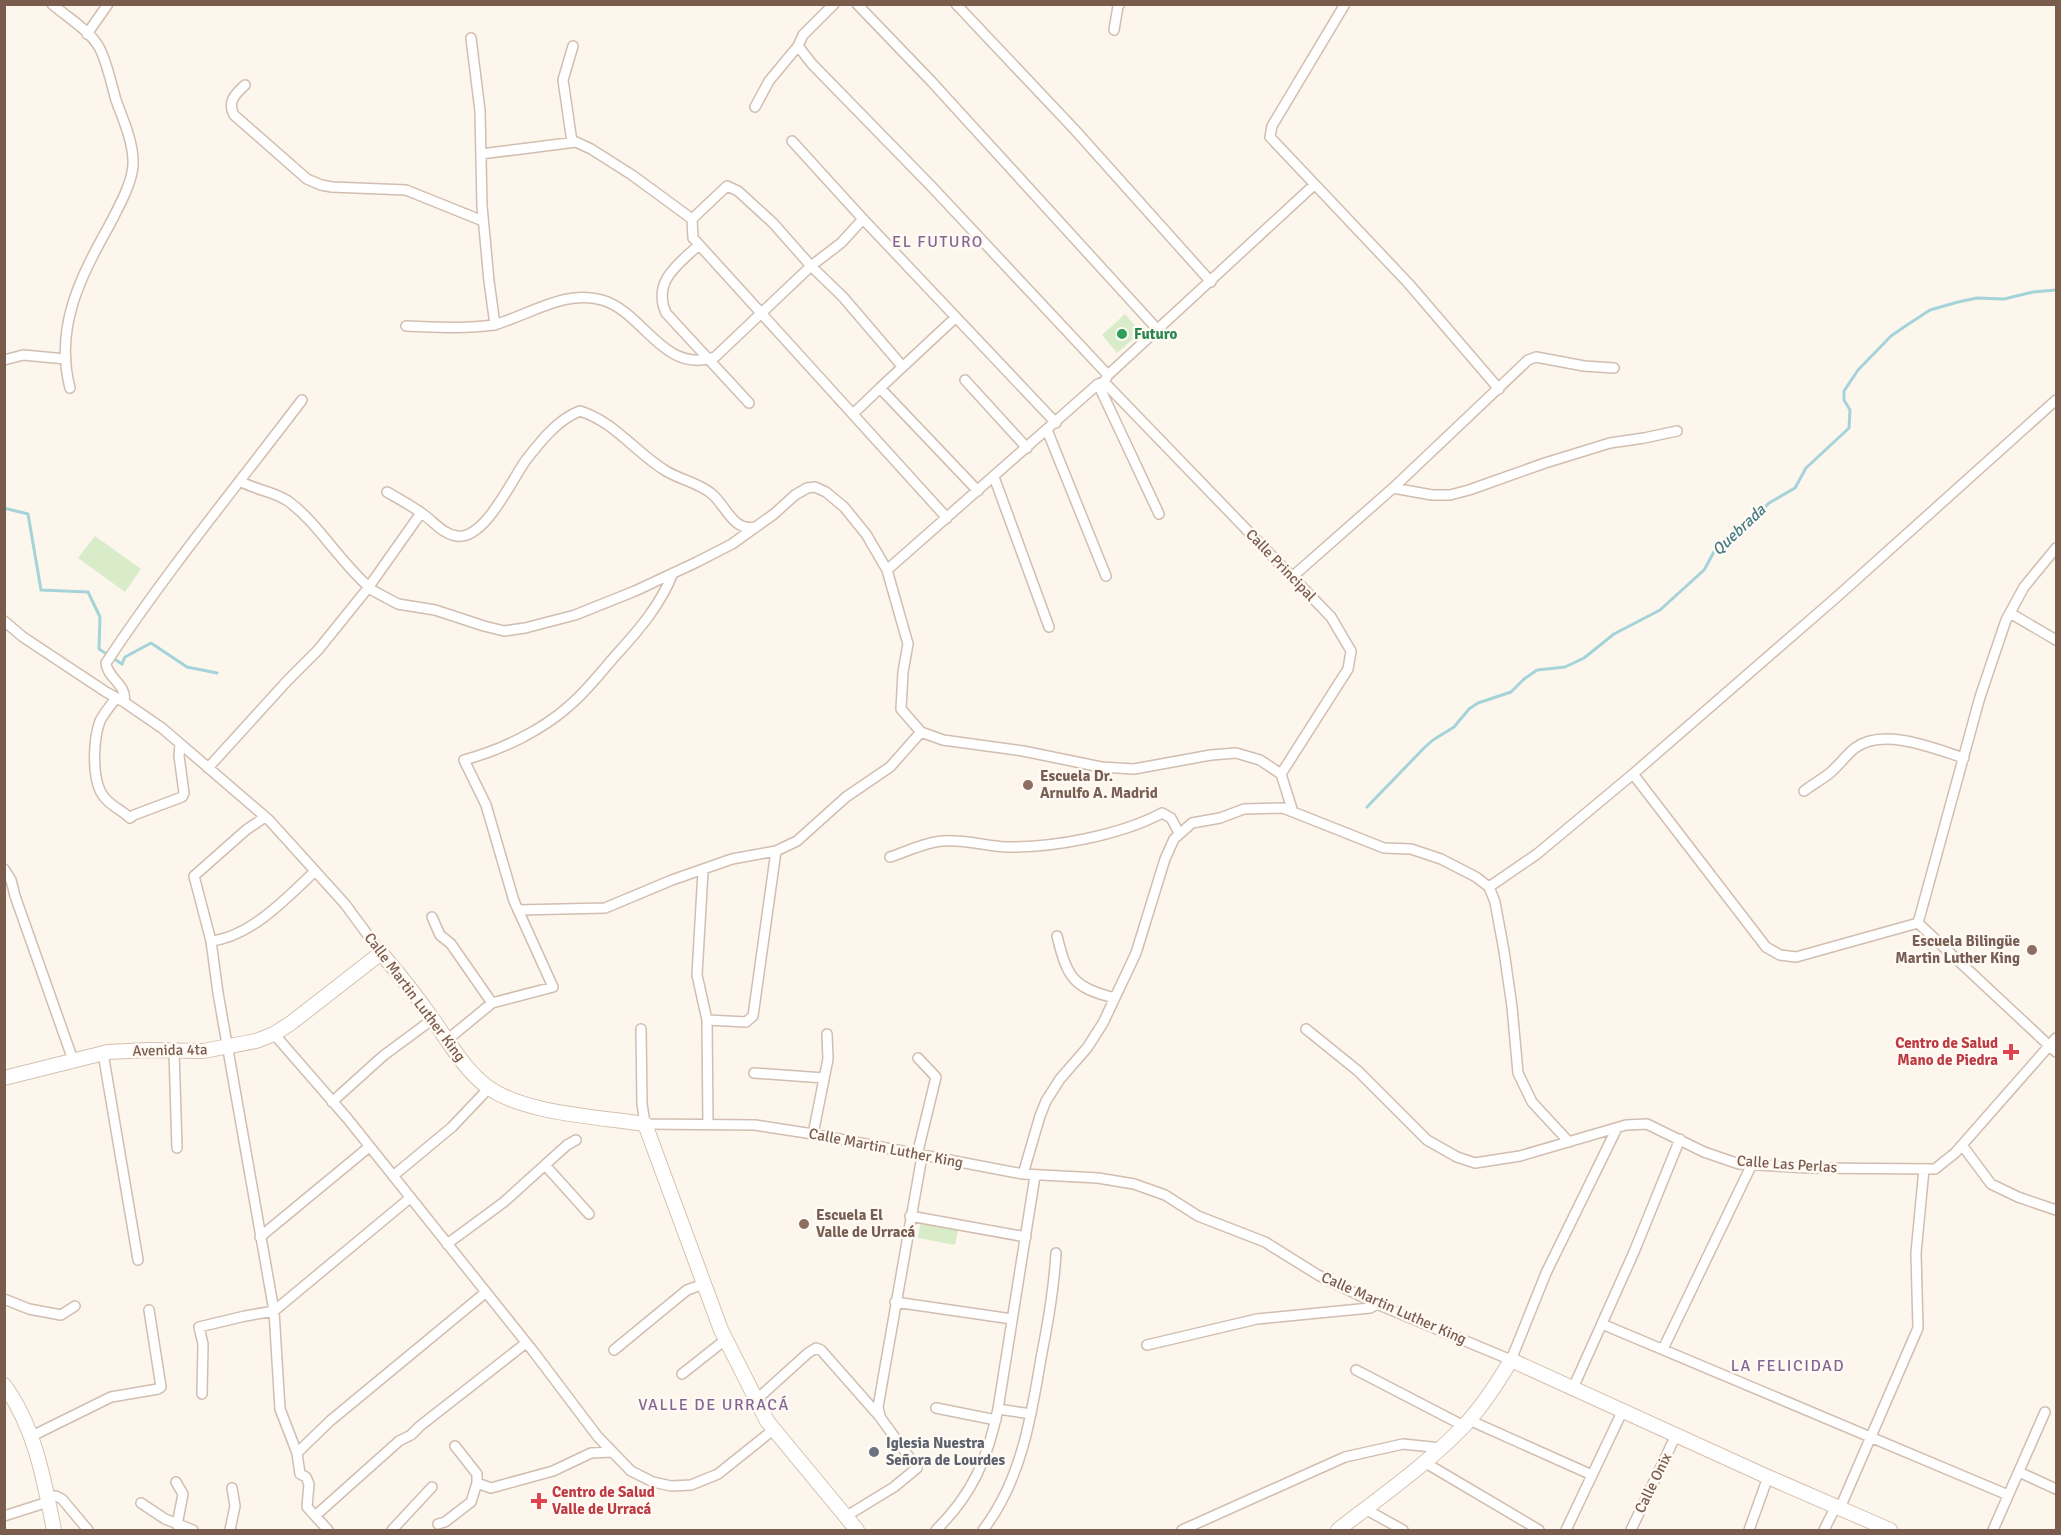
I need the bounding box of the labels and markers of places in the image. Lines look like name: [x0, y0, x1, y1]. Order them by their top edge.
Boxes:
place label: Futuro: [1134, 325, 1177, 343]
marker: Futuro: [1115, 327, 1129, 341]
place label: Escuela Dr. Arnulfo A. Madrid: [1040, 767, 1158, 802]
marker: Escuela Dr. Arnulfo A. Madrid: [1021, 778, 1035, 792]
place label: Escuela Bilingüe Martin Luther King: [1895, 932, 2020, 967]
marker: Escuela Bilingüe Martin Luther King: [2025, 943, 2039, 957]
place label: Centro de Salud Mano de Piedra: [1895, 1034, 1998, 1069]
marker: Centro de Salud Mano de Piedra: [2002, 1043, 2020, 1061]
place label: Escuela El Valle de Urracá: [816, 1206, 916, 1241]
marker: Escuela El Valle de Urracá: [797, 1217, 811, 1231]
place label: Iglesia Nuestra Señora de Lourdes: [886, 1434, 1006, 1469]
marker: Iglesia Nuestra Señora de Lourdes: [867, 1445, 881, 1459]
place label: Centro de Salud Valle de Urracá: [552, 1483, 655, 1518]
marker: Centro de Salud Valle de Urracá: [530, 1492, 548, 1510]

